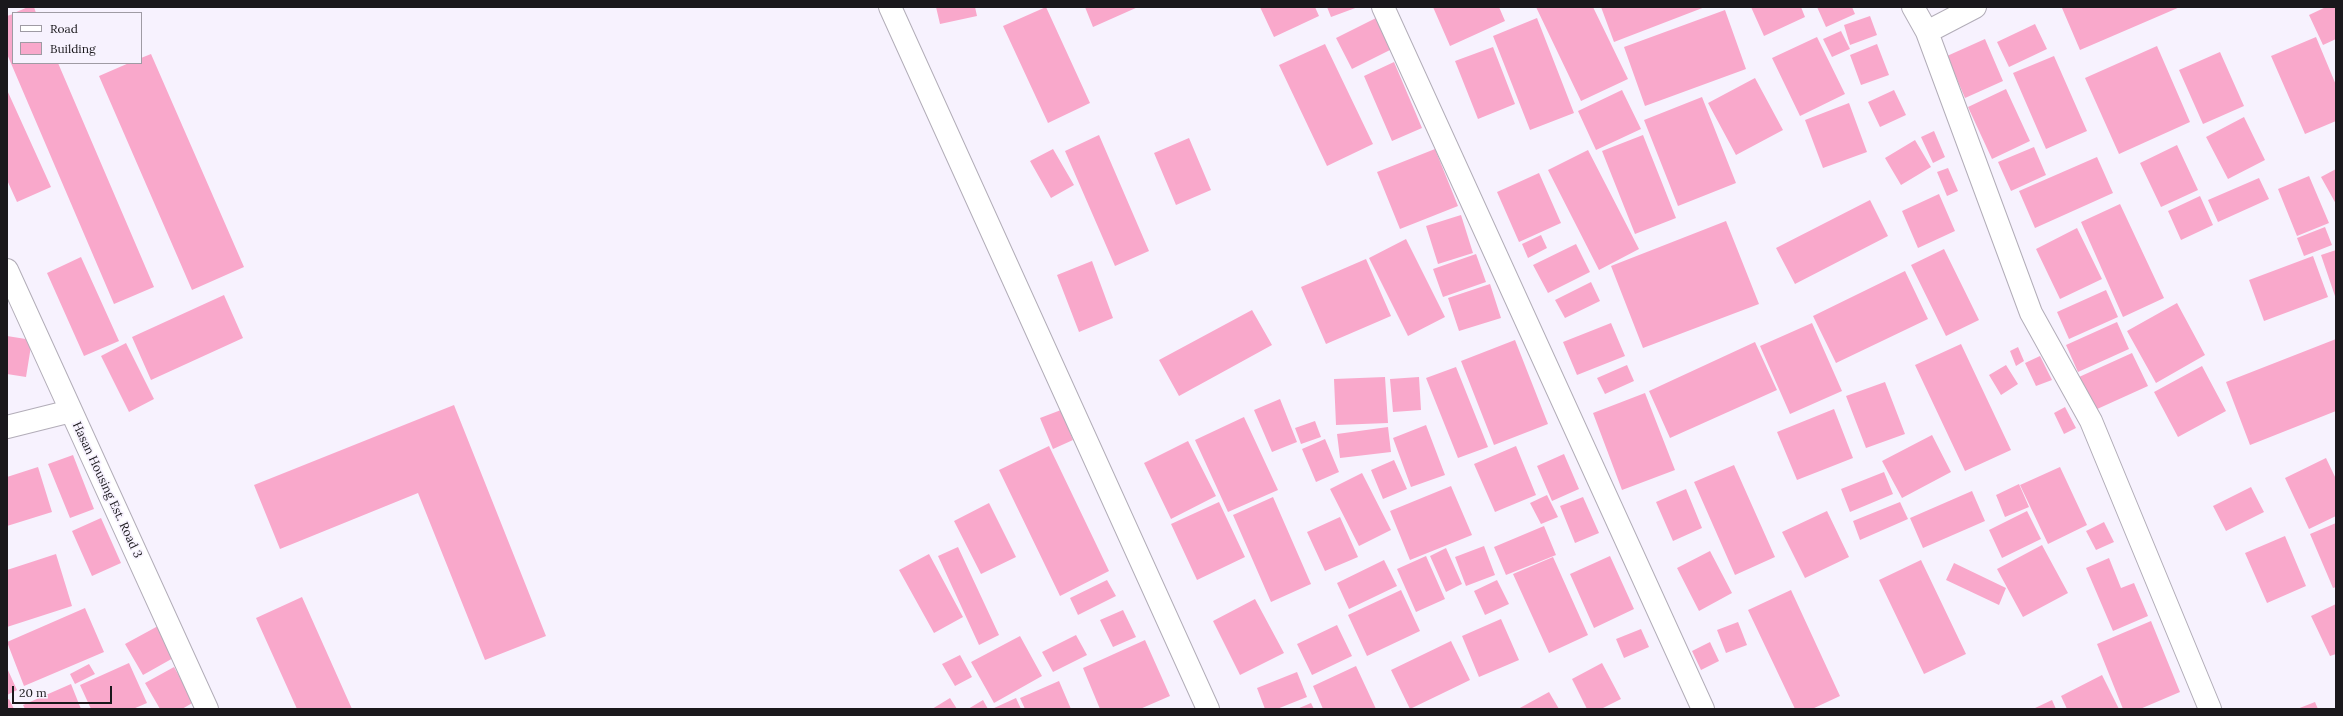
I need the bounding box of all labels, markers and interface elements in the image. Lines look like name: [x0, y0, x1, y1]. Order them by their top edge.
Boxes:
legend: [12, 12, 142, 64]
text: Road: [50, 21, 78, 36]
text: Building: [50, 41, 96, 56]
street label: Hasan Housing Est. Road 3: [69, 420, 145, 560]
scale bar: [14, 678, 114, 704]
text: 20 m: [19, 685, 47, 700]

